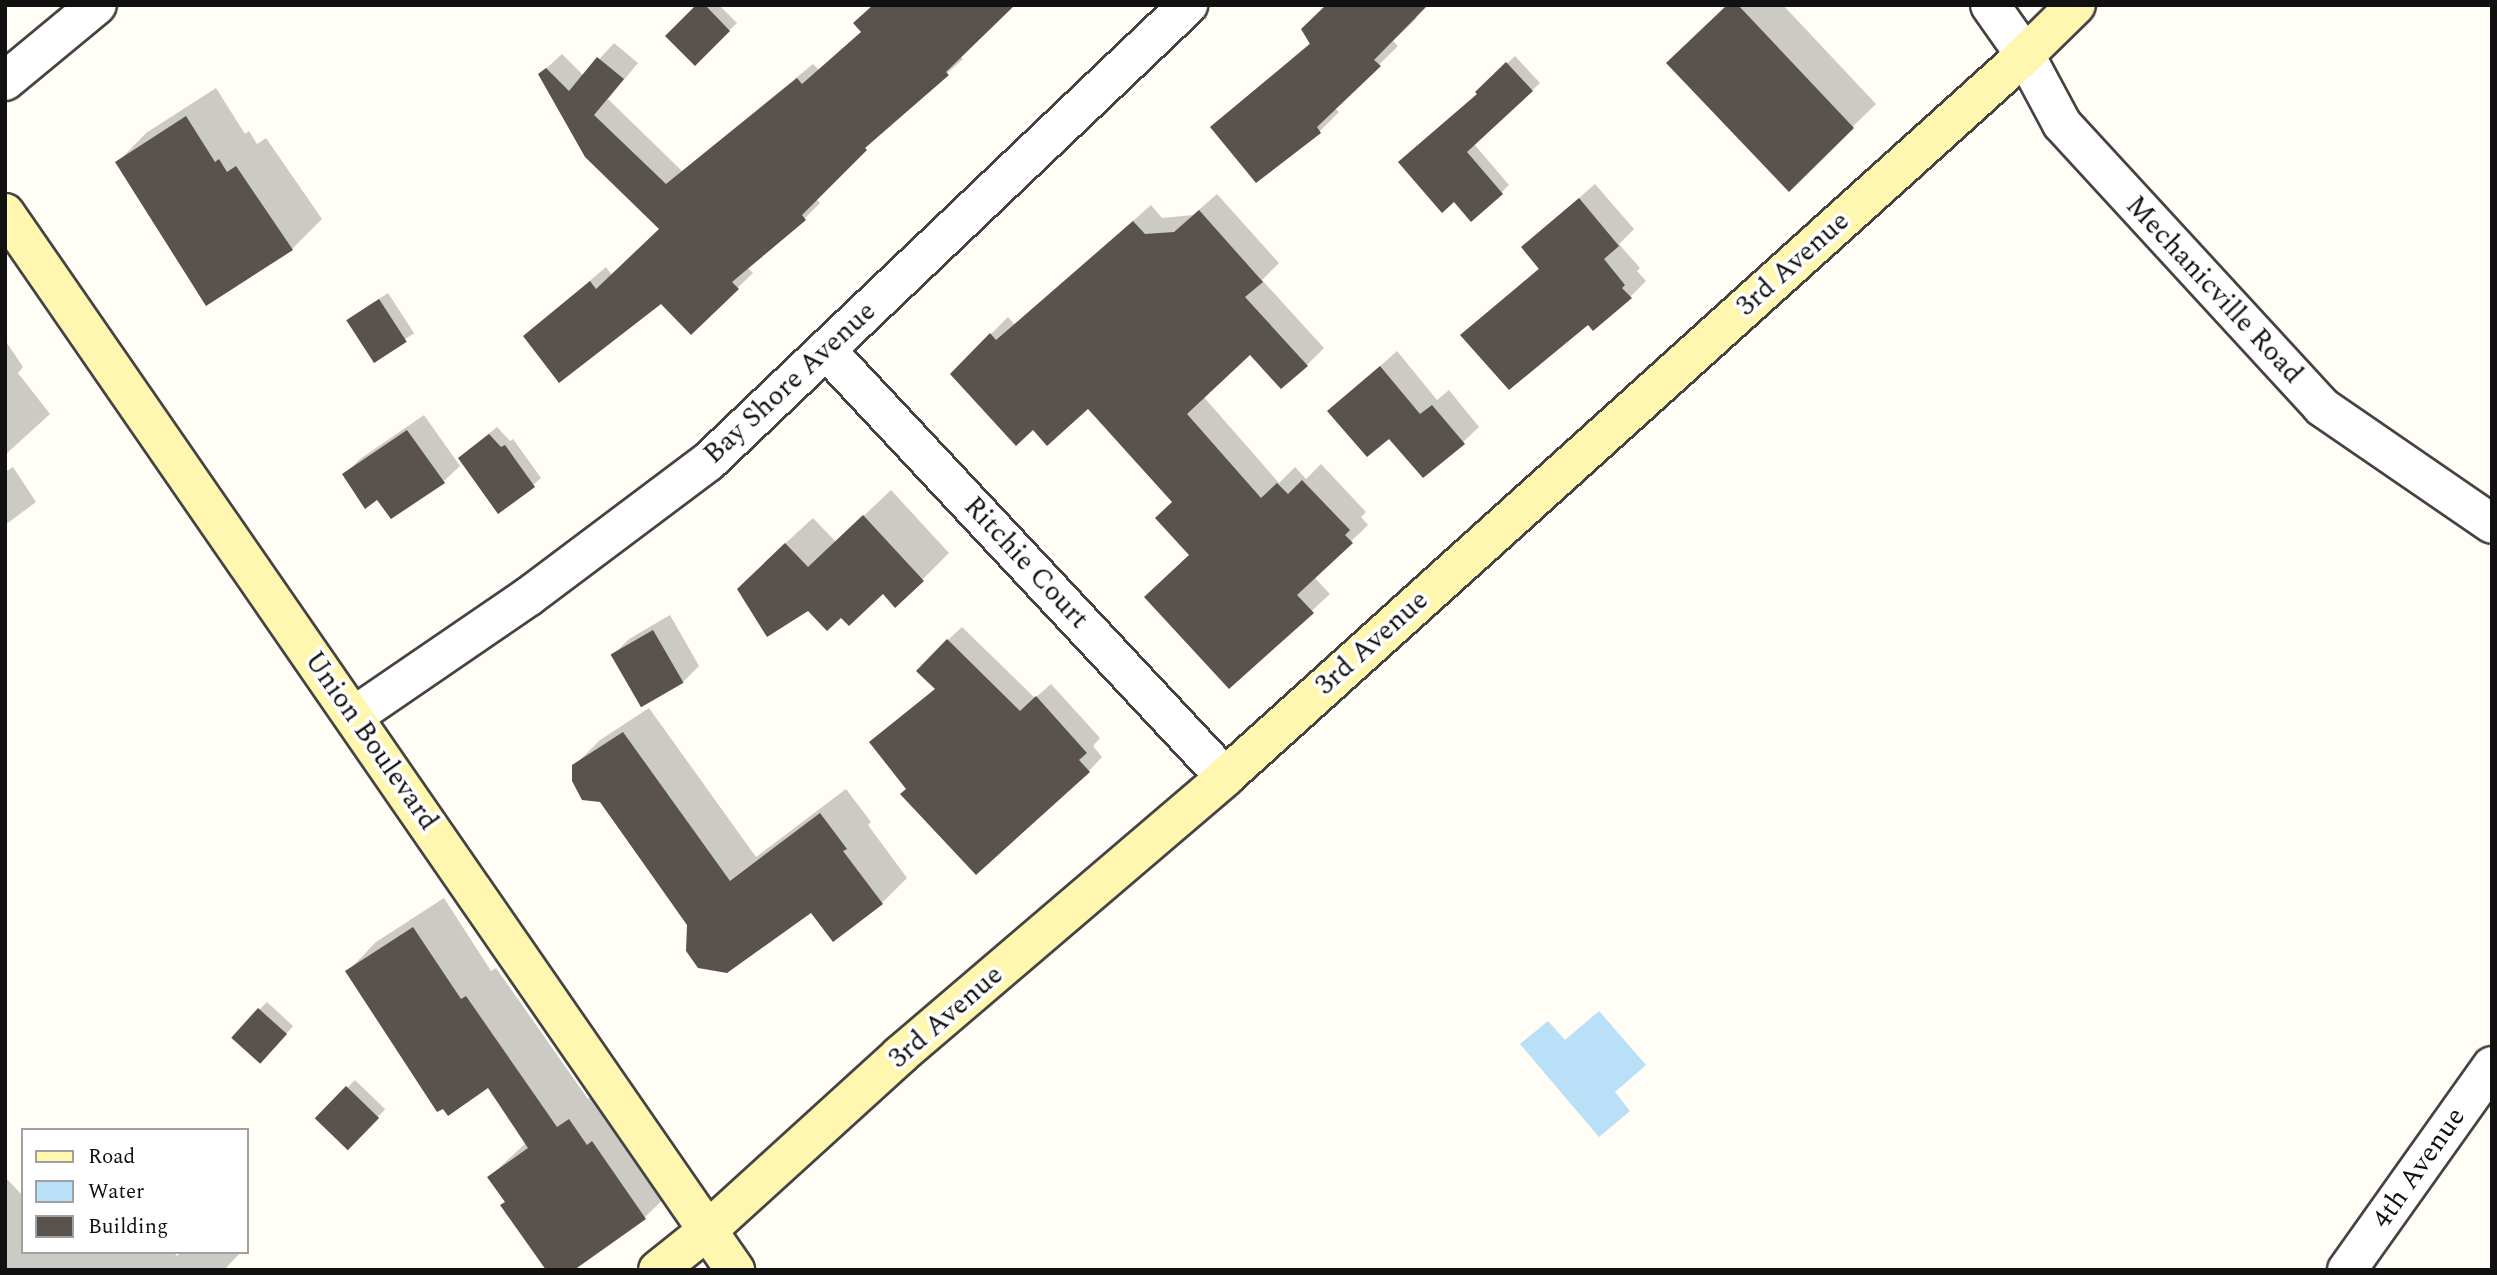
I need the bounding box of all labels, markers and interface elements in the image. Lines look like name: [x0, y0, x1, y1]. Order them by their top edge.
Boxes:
street label: Mechanicville Road: [2118, 189, 2310, 391]
street label: 3rd Avenue: [1730, 205, 1856, 323]
street label: Bay Shore Avenue: [697, 295, 883, 471]
street label: Ritchie Court: [956, 490, 1096, 636]
street label: 3rd Avenue: [1309, 584, 1435, 702]
street label: Union Boulevard: [297, 645, 445, 837]
street label: 3rd Avenue: [882, 958, 1010, 1076]
street label: 4th Avenue: [2365, 1101, 2473, 1235]
legend: [21, 1128, 248, 1254]
text: Road: [88, 1141, 135, 1173]
text: Water: [88, 1176, 144, 1208]
text: Building: [88, 1211, 168, 1243]

